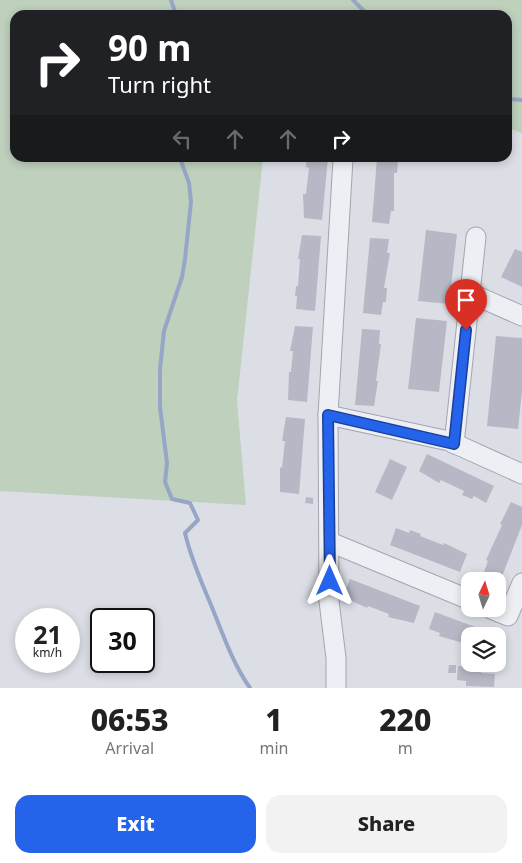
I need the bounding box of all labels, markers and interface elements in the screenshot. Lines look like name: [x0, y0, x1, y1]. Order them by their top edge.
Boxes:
text: 90 m: [108, 24, 191, 71]
icon: right: [25, 30, 90, 95]
text: Turn right: [108, 69, 211, 99]
icon: left: [168, 125, 196, 153]
icon: ahead: [221, 125, 249, 153]
icon: ahead: [274, 125, 302, 153]
icon: right: [327, 125, 355, 153]
pin: [445, 279, 487, 330]
icon: arrive: [452, 286, 480, 314]
position arrow: [303, 554, 355, 606]
north arrow: [461, 572, 506, 618]
map controls: [461, 572, 506, 672]
speed limit sign: 30: [90, 608, 155, 673]
text: 21: [33, 617, 62, 651]
button: layers: [461, 627, 506, 672]
text: km/h: [33, 644, 62, 661]
text: 06:53: [91, 699, 169, 740]
text: 1: [265, 699, 283, 740]
text: 220: [379, 699, 431, 740]
text: Arrival: [105, 737, 154, 759]
text: min: [259, 737, 288, 759]
text: m: [398, 737, 413, 759]
button: Exit: [15, 795, 256, 853]
button: Share: [266, 795, 507, 853]

